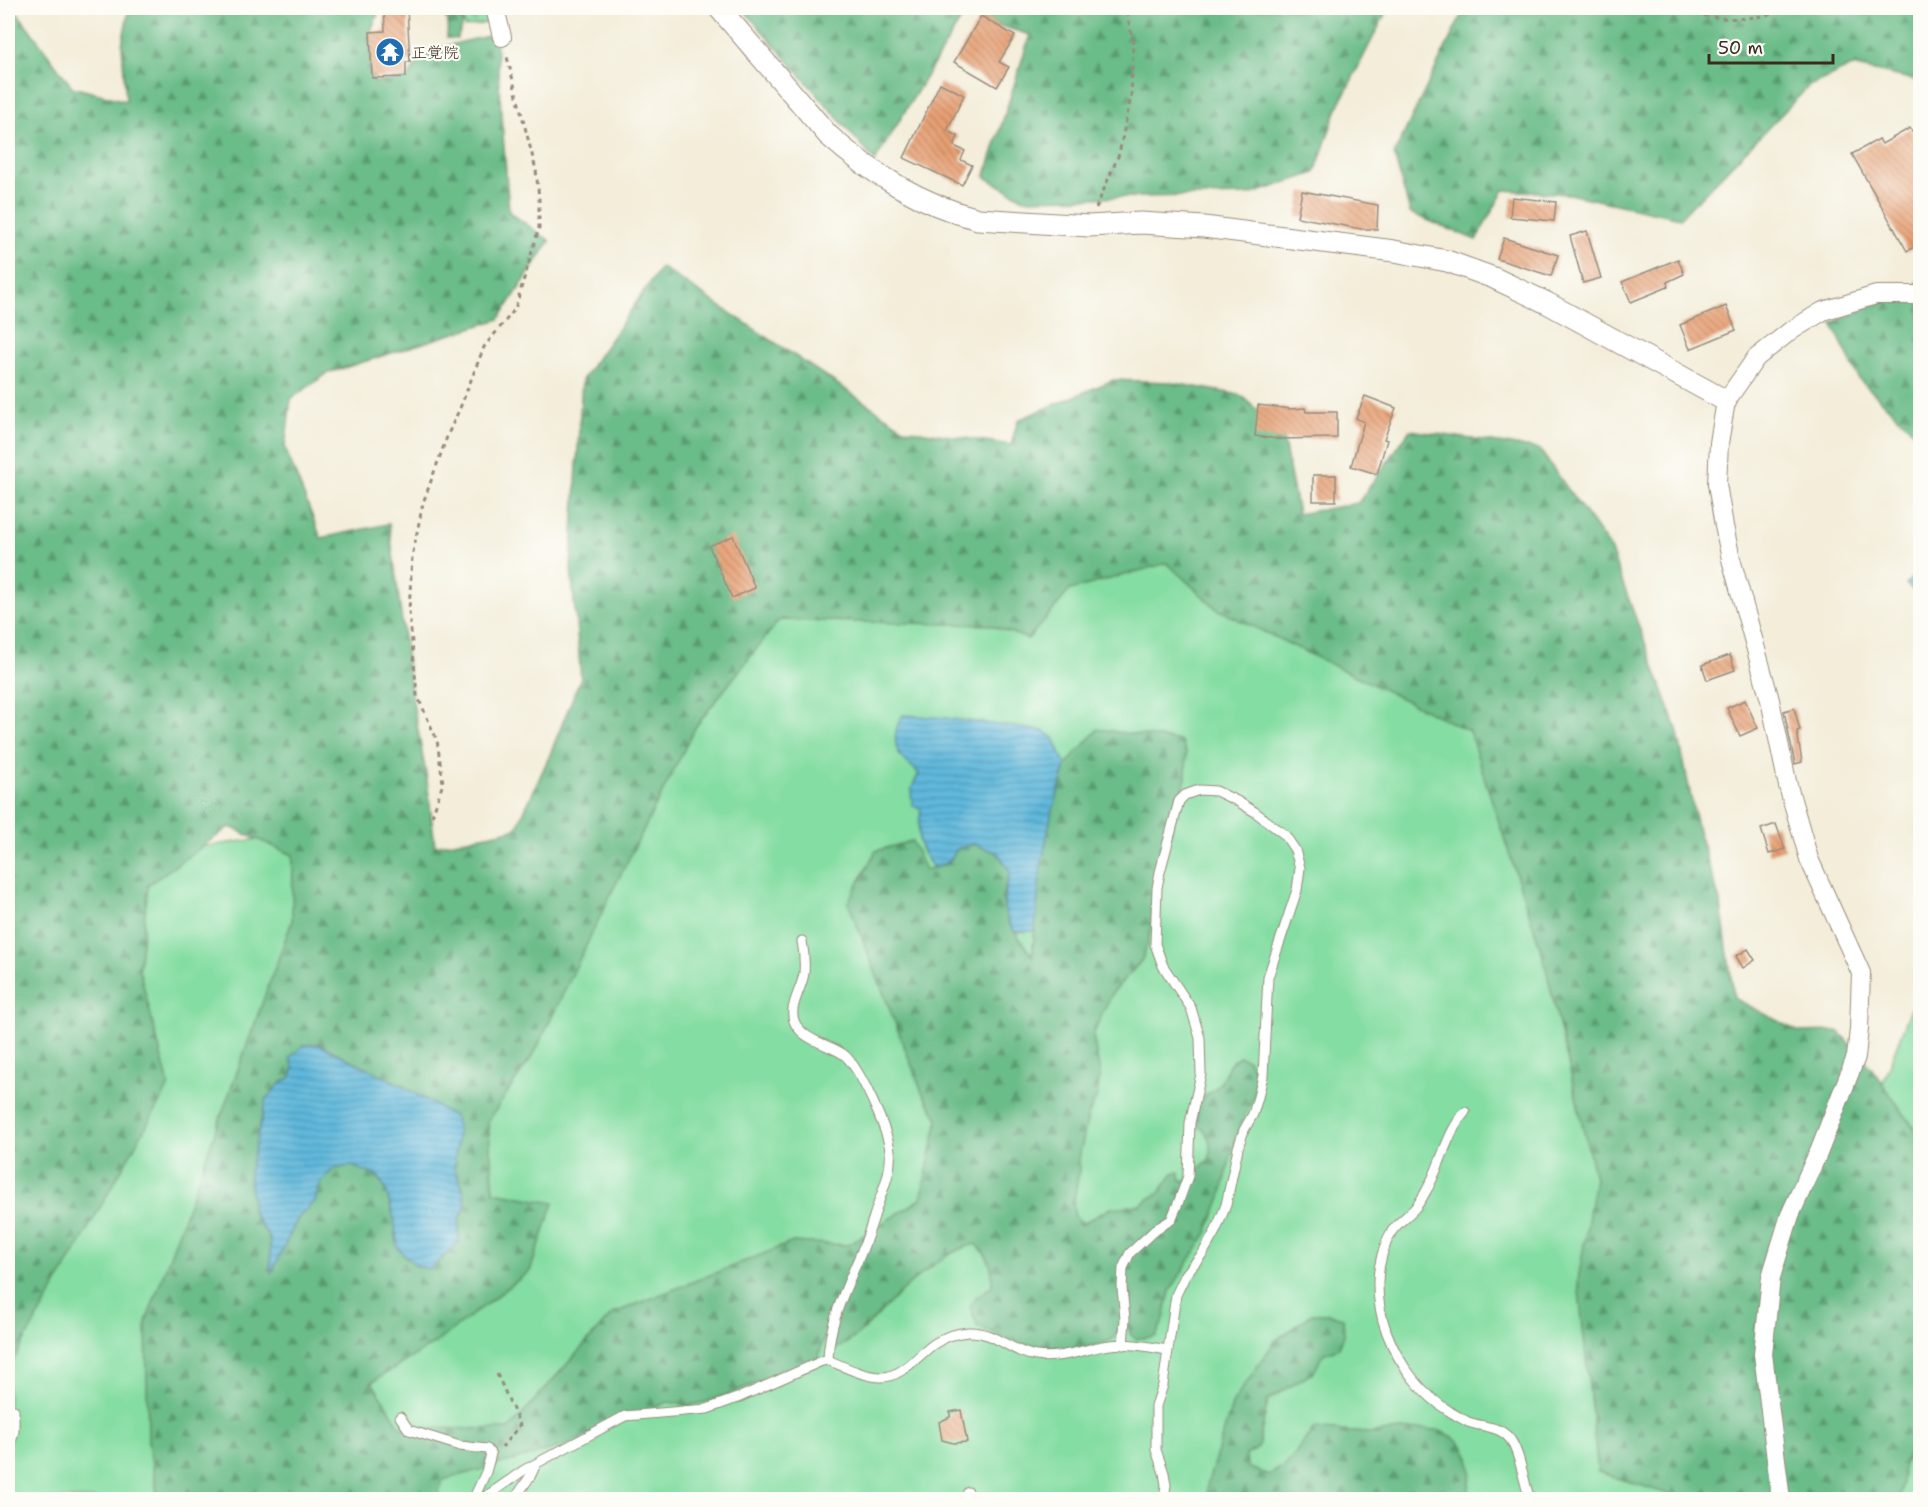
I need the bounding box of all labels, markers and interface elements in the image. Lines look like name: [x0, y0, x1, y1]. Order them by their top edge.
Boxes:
scale bar: [1709, 27, 1834, 65]
temple icon: 正覚院: [374, 36, 406, 68]
text: 50 m: [1718, 36, 1763, 60]
place label: 正覚院: [411, 42, 459, 63]

